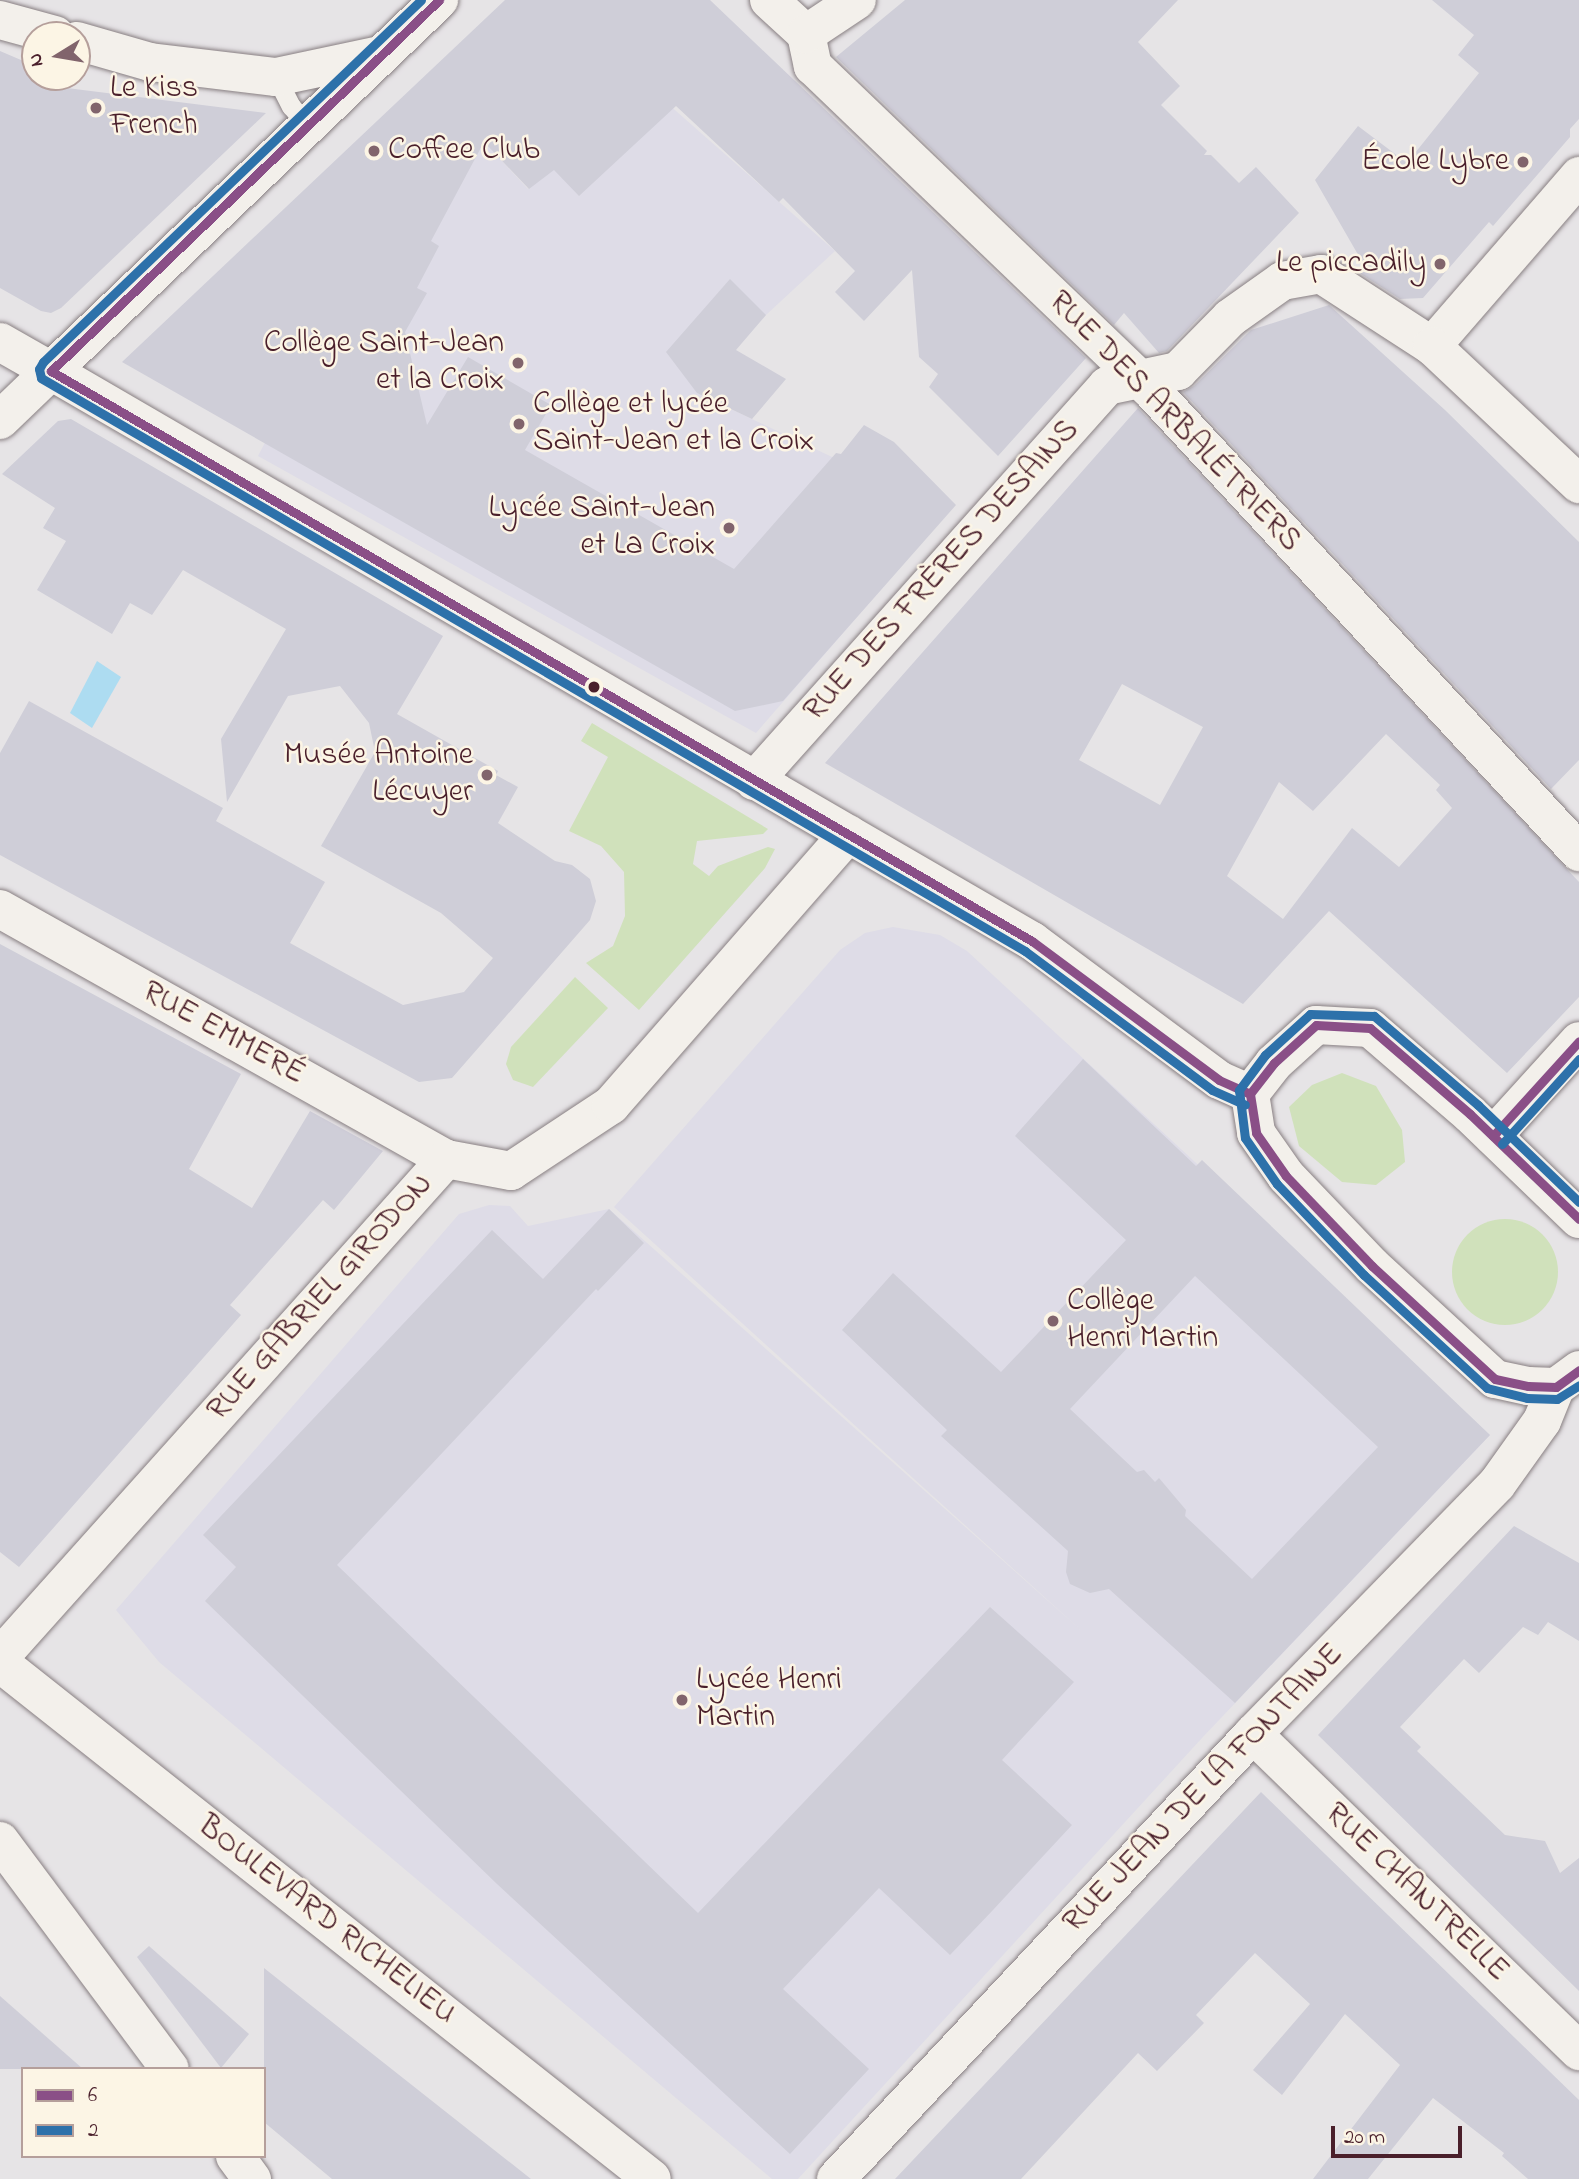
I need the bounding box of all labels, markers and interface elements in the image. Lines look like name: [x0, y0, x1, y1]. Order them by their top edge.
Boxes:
north arrow: [21, 21, 91, 91]
text: N: [22, 51, 51, 69]
place label: Le Kiss French: [110, 71, 198, 146]
marker: Le Kiss French: [88, 100, 104, 116]
place label: Coffee Club: [388, 132, 540, 170]
marker: Coffee Club: [366, 143, 382, 159]
place label: École Lybre: [1361, 143, 1509, 181]
marker: École Lybre: [1515, 154, 1531, 170]
place label: Le piccadily: [1276, 245, 1426, 283]
marker: Le piccadily: [1432, 256, 1448, 272]
street label: RUE DES ARBALÉTRIERS: [1039, 284, 1309, 560]
place label: Collège Saint-Jean et la Croix: [264, 326, 504, 401]
marker: Collège Saint-Jean et la Croix: [510, 355, 526, 371]
place label: Collège et lycée Saint-Jean et la Croix: [533, 387, 814, 462]
street label: RUE DES FRÈRES DESAINS: [796, 412, 1088, 730]
marker: Collège et lycée Saint-Jean et la Croix: [511, 416, 527, 432]
place label: Lycée Saint-Jean et La Croix: [488, 491, 715, 566]
marker: Lycée Saint-Jean et La Croix: [721, 520, 737, 536]
unlabelled marker: [587, 680, 601, 694]
place label: Musée Antoine Lécuyer: [284, 738, 473, 813]
marker: Musée Antoine Lécuyer: [479, 767, 495, 783]
street label: RUE EMMERÉ: [135, 974, 311, 1094]
street label: RUE GABRIEL GIRODON: [200, 1166, 442, 1430]
place label: Collège Henri Martin: [1067, 1284, 1218, 1359]
marker: Collège Henri Martin: [1045, 1313, 1061, 1329]
street label: RUE JEAN DE LA FONTAINE: [1056, 1636, 1352, 1942]
place label: Lycée Henri Martin: [696, 1663, 842, 1738]
marker: Lycée Henri Martin: [674, 1692, 690, 1708]
street label: RUE CHANTRELLE: [1316, 1795, 1516, 1991]
street label: BOULEVARD RICHELIEU: [189, 1808, 463, 2034]
legend: [21, 2067, 266, 2158]
text: 6: [88, 2081, 97, 2111]
scale bar: [1334, 2112, 1465, 2156]
text: 2: [88, 2116, 98, 2146]
text: 20 m: [1344, 2123, 1385, 2153]

